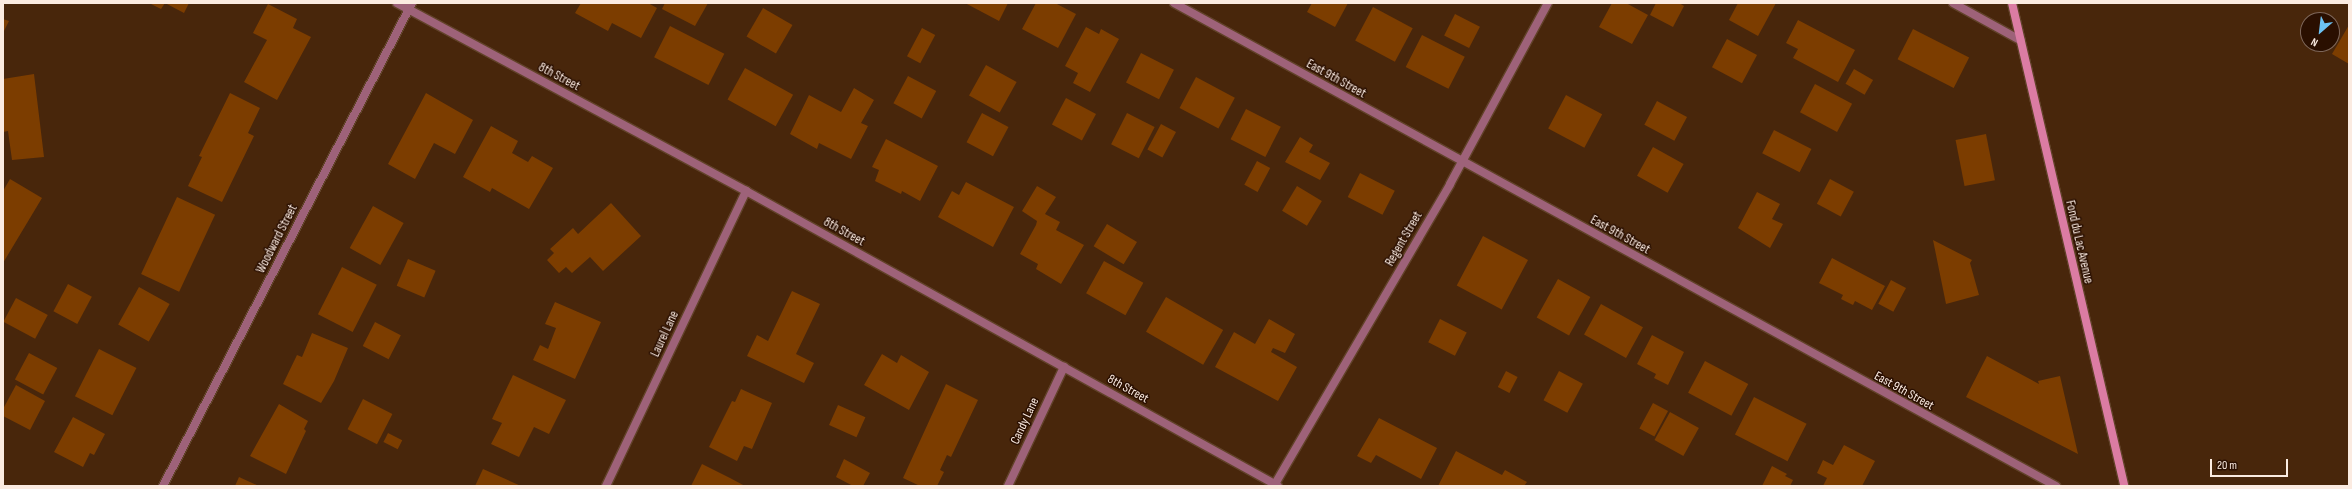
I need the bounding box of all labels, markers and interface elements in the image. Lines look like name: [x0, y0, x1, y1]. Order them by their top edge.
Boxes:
north arrow: [2300, 12, 2340, 52]
text: N: [2309, 35, 2320, 49]
street label: East 9th Street: [1303, 56, 1369, 102]
street label: 8th Street: [536, 60, 582, 94]
street label: Fond du Lac Avenue: [2062, 199, 2096, 285]
street label: Woodward Street: [253, 202, 301, 276]
street label: Regent Street: [1382, 209, 1426, 269]
street label: East 9th Street: [1587, 212, 1653, 258]
street label: 8th Street: [821, 214, 867, 250]
street label: Laurel Lane: [648, 308, 682, 360]
street label: East 9th Street: [1871, 368, 1937, 414]
street label: 8th Street: [1105, 371, 1151, 407]
street label: Candy Lane: [1007, 395, 1043, 447]
scale bar: [2212, 451, 2290, 477]
text: 20 m: [2217, 458, 2237, 473]

